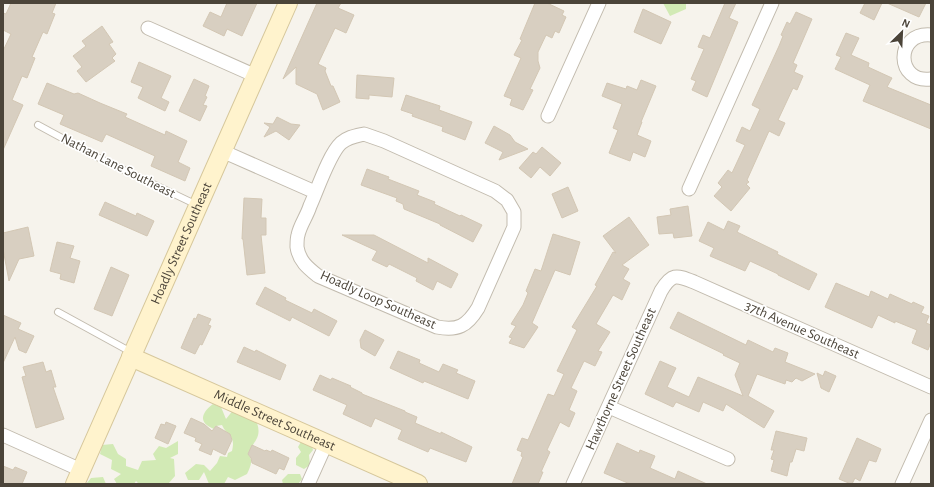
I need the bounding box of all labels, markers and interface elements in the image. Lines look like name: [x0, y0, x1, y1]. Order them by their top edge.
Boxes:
north arrow: [882, 12, 922, 52]
text: N: [900, 17, 912, 30]
street label: Nathan Lane Southeast: [59, 131, 178, 201]
street label: Hoadly Street Southeast: [148, 180, 215, 307]
street label: Hoadly Loop Southeast: [318, 268, 438, 332]
street label: 37th Avenue Southeast: [743, 298, 862, 362]
street label: Hawthorne Street Southeast: [583, 305, 659, 452]
street label: Middle Street Southeast: [212, 388, 338, 454]

